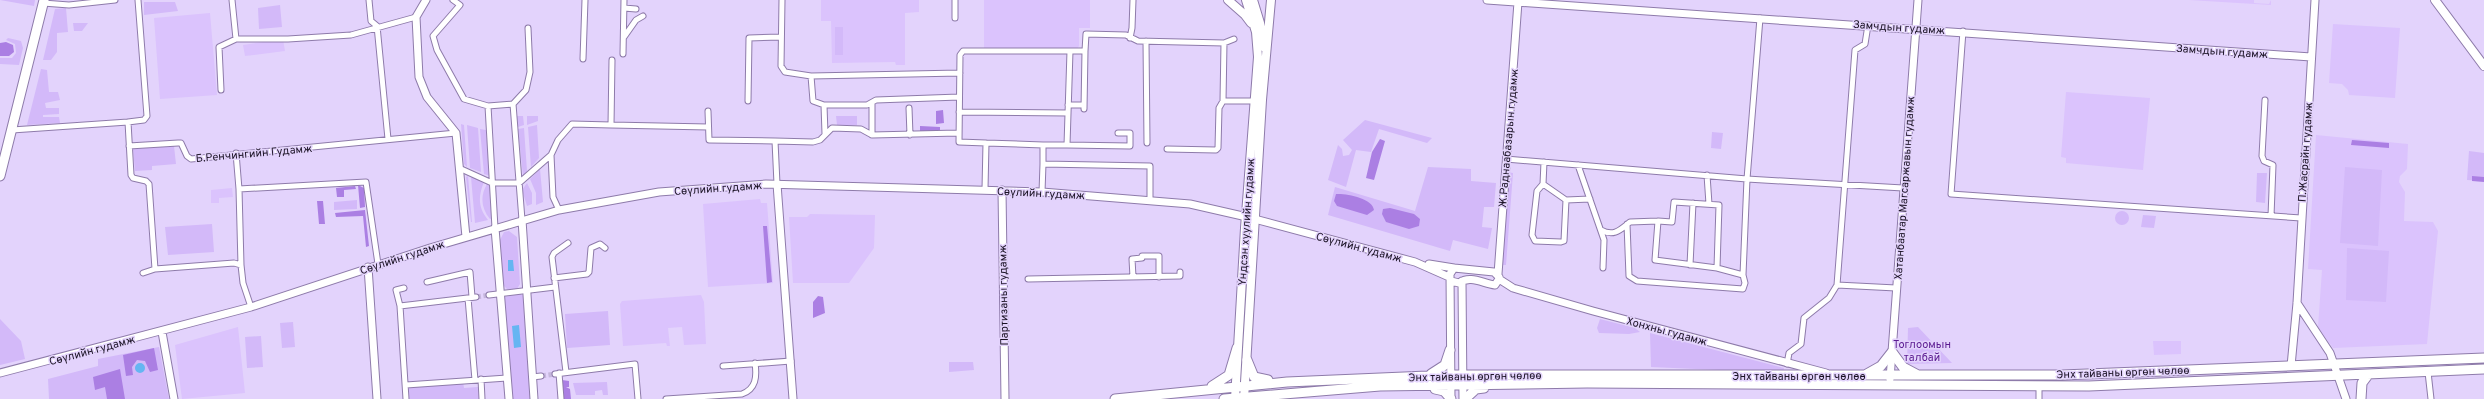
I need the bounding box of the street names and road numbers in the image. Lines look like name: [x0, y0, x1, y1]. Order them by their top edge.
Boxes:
street label: Замчдын гудамж: [1852, 18, 1945, 38]
street label: Замчдын гудамж: [2175, 42, 2268, 62]
street label: Ж.Раднаабазарын гудамж: [1496, 68, 1522, 208]
street label: Хатанбаатар Магсаржавын гудамж: [1892, 96, 1918, 280]
street label: П.Жасрайн гудамж: [2296, 102, 2316, 202]
street label: Б.Ренчингийн Гудамж: [195, 142, 313, 166]
street label: Үндсэн хуулийн гудамж: [1236, 158, 1258, 286]
street label: Сөүлийн гудамж: [673, 179, 763, 199]
street label: Сөүлийн гудамж: [996, 185, 1085, 203]
street label: Сөүлийн гудамж: [1314, 230, 1403, 266]
street label: Сөүлийн гудамж: [358, 238, 447, 278]
street label: Партизаны гудамж: [996, 244, 1012, 346]
street label: Хонхны гудамж: [1625, 314, 1709, 349]
street label: Сөүлийн гудамж: [48, 333, 137, 369]
street label: Энх тайваны өргөн чөлөө: [2056, 364, 2190, 382]
street label: Энх тайваны өргөн чөлөө: [1408, 369, 1542, 385]
street label: Энх тайваны өргөн чөлөө: [1732, 370, 1866, 384]

